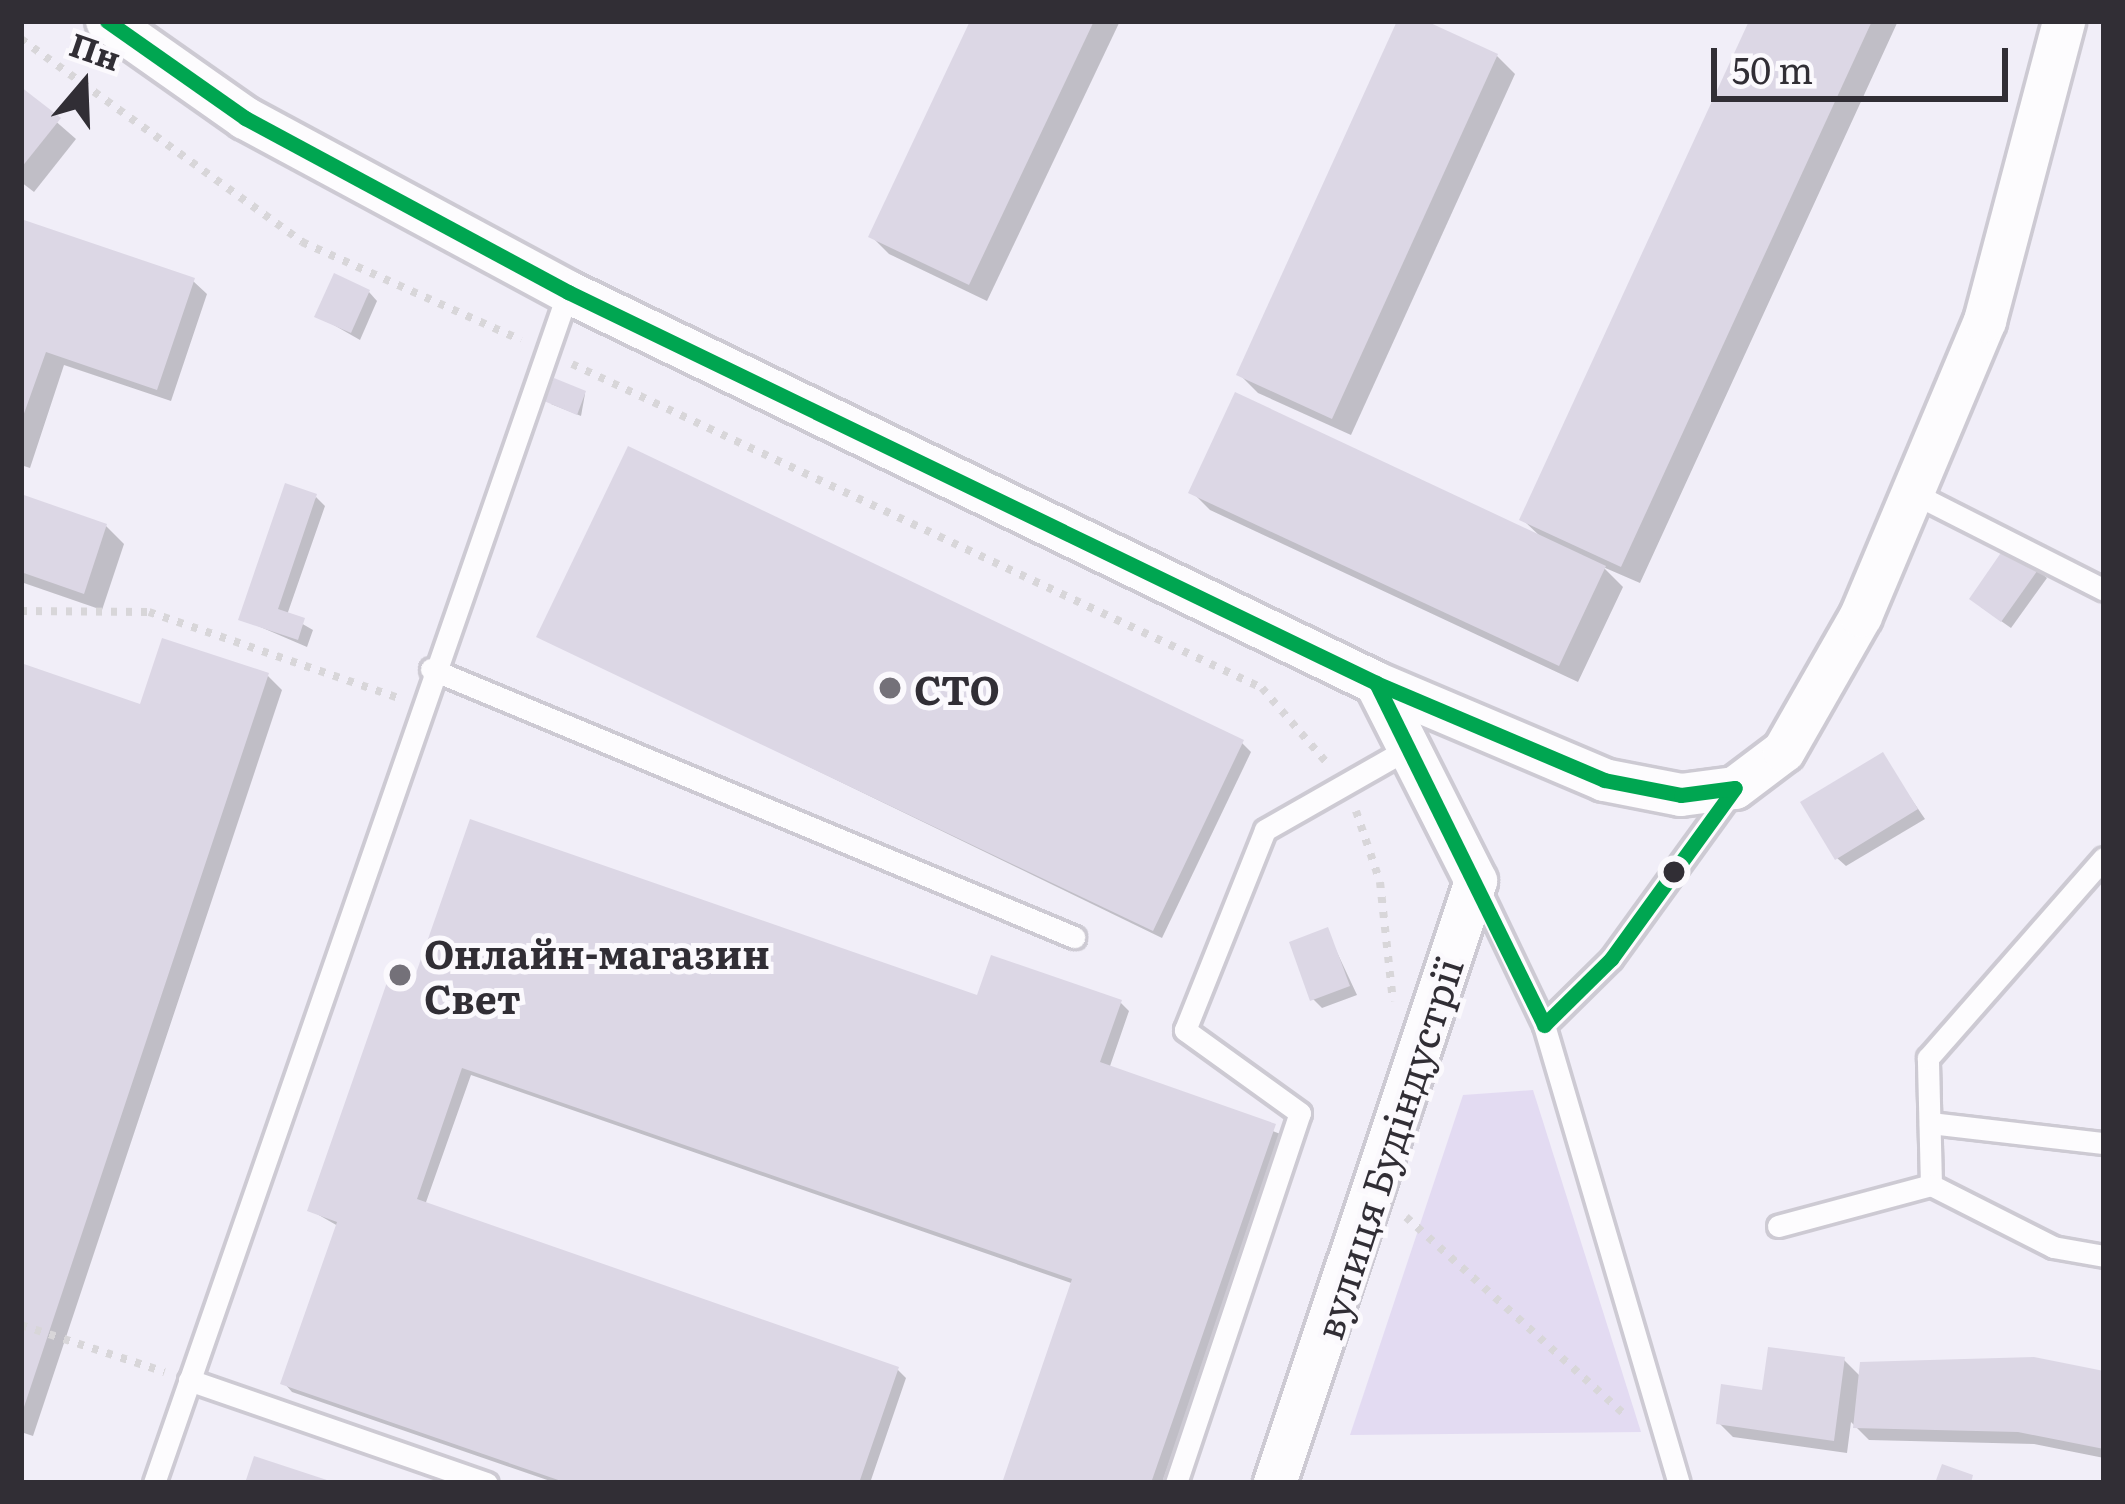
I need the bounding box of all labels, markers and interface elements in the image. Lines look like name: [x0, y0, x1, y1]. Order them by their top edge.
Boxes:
text: Пн: [64, 18, 128, 81]
north arrow: [24, 24, 144, 144]
scale bar: [1717, 24, 2014, 98]
text: 50 m: [1732, 42, 1813, 95]
place label: СТО: [914, 665, 1000, 711]
marker: СТО: [877, 675, 903, 701]
unlabelled marker: [1663, 861, 1685, 883]
place label: Онлайн-магазин Свет: [424, 930, 770, 1021]
street label: вулиця Будіндустрії: [1303, 951, 1471, 1345]
marker: Онлайн-магазин Свет: [387, 962, 413, 988]

